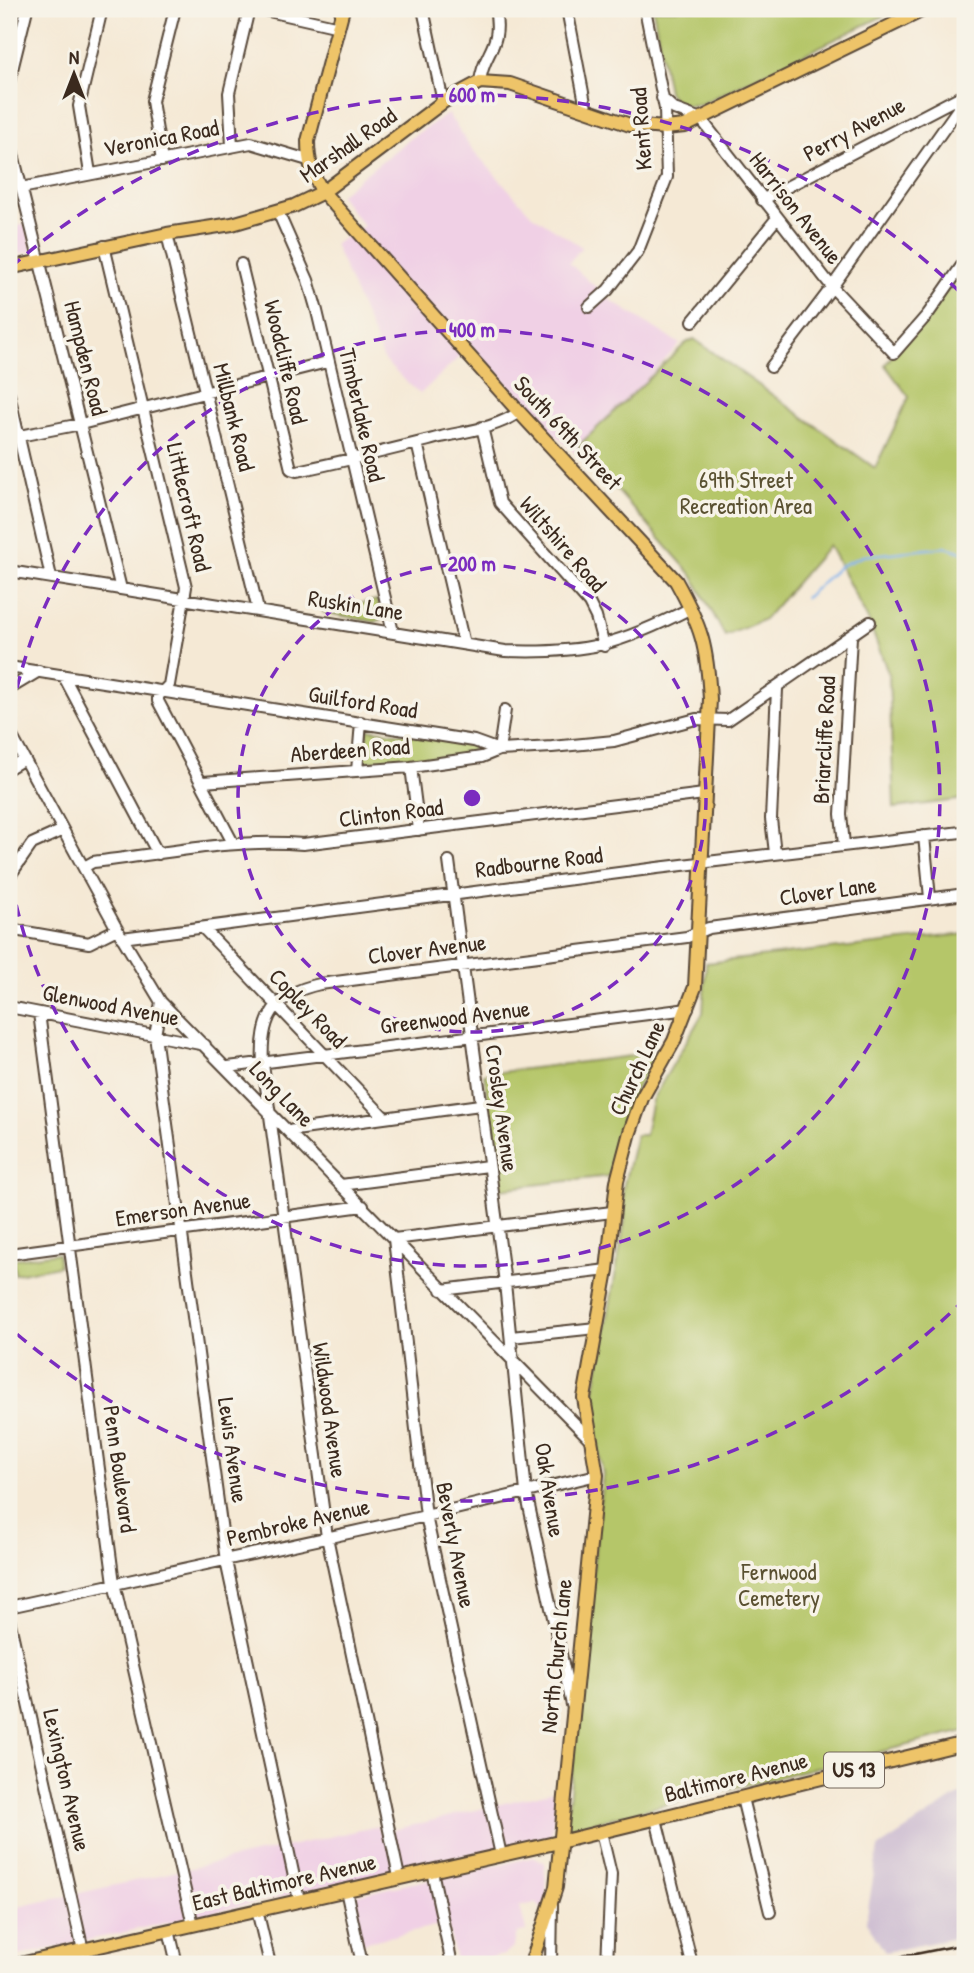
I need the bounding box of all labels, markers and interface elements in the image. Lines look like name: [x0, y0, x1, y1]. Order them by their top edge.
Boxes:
north arrow: [38, 38, 108, 108]
text: N: [69, 44, 79, 70]
text: 600 m: [449, 80, 495, 109]
street label: Kent Road: [622, 87, 659, 171]
street label: Perry Avenue: [797, 89, 910, 168]
street label: Marshall Road: [293, 100, 402, 189]
street label: Veronica Road: [101, 111, 221, 164]
street label: Harrison Avenue: [743, 145, 850, 270]
street label: Hampden Road: [57, 297, 116, 418]
street label: Woodcliffe Road: [257, 297, 316, 427]
text: 400 m: [449, 315, 495, 344]
street label: Timberlake Road: [332, 345, 393, 485]
street label: Millbank Road: [206, 360, 263, 474]
street label: South 69th Street: [507, 369, 630, 497]
street label: Littlecroft Road: [160, 440, 219, 574]
park label: 69th Street Recreation Area: [680, 464, 812, 521]
street label: Wiltshire Road: [513, 489, 614, 598]
text: 200 m: [448, 549, 496, 578]
street label: Ruskin Lane: [306, 582, 406, 627]
street label: Briarcliffe Road: [805, 675, 842, 805]
street label: Guilford Road: [306, 678, 420, 725]
street label: Aberdeen Road: [289, 730, 411, 769]
centre of rings: [460, 786, 484, 810]
street label: Clinton Road: [337, 791, 445, 834]
street label: Radbourne Road: [474, 838, 604, 885]
street label: Clover Lane: [777, 868, 878, 913]
street label: Clover Avenue: [366, 926, 488, 971]
street label: Copley Road: [263, 961, 354, 1054]
street label: Glenwood Avenue: [40, 976, 182, 1033]
street label: Greenwood Avenue: [378, 992, 531, 1041]
street label: Church Lane: [601, 1015, 672, 1120]
street label: Crosley Avenue: [478, 1042, 527, 1174]
street label: Long Lane: [243, 1054, 322, 1134]
street label: Emerson Avenue: [113, 1184, 252, 1233]
street label: Wildwood Avenue: [306, 1340, 355, 1480]
street label: Lewis Avenue: [211, 1395, 256, 1505]
street label: Penn Boulevard: [96, 1404, 145, 1534]
street label: Oak Avenue: [528, 1441, 573, 1539]
street label: Beverly Avenue: [429, 1479, 484, 1610]
street label: Pembroke Avenue: [223, 1490, 372, 1553]
park label: Fernwood Cemetery: [738, 1556, 820, 1613]
street label: North Church Lane: [532, 1577, 579, 1734]
street label: Lexington Avenue: [36, 1706, 99, 1854]
street label: Baltimore Avenue: [661, 1744, 811, 1809]
road number: US 13: [824, 1752, 884, 1788]
street label: East Baltimore Avenue: [189, 1845, 379, 1918]

